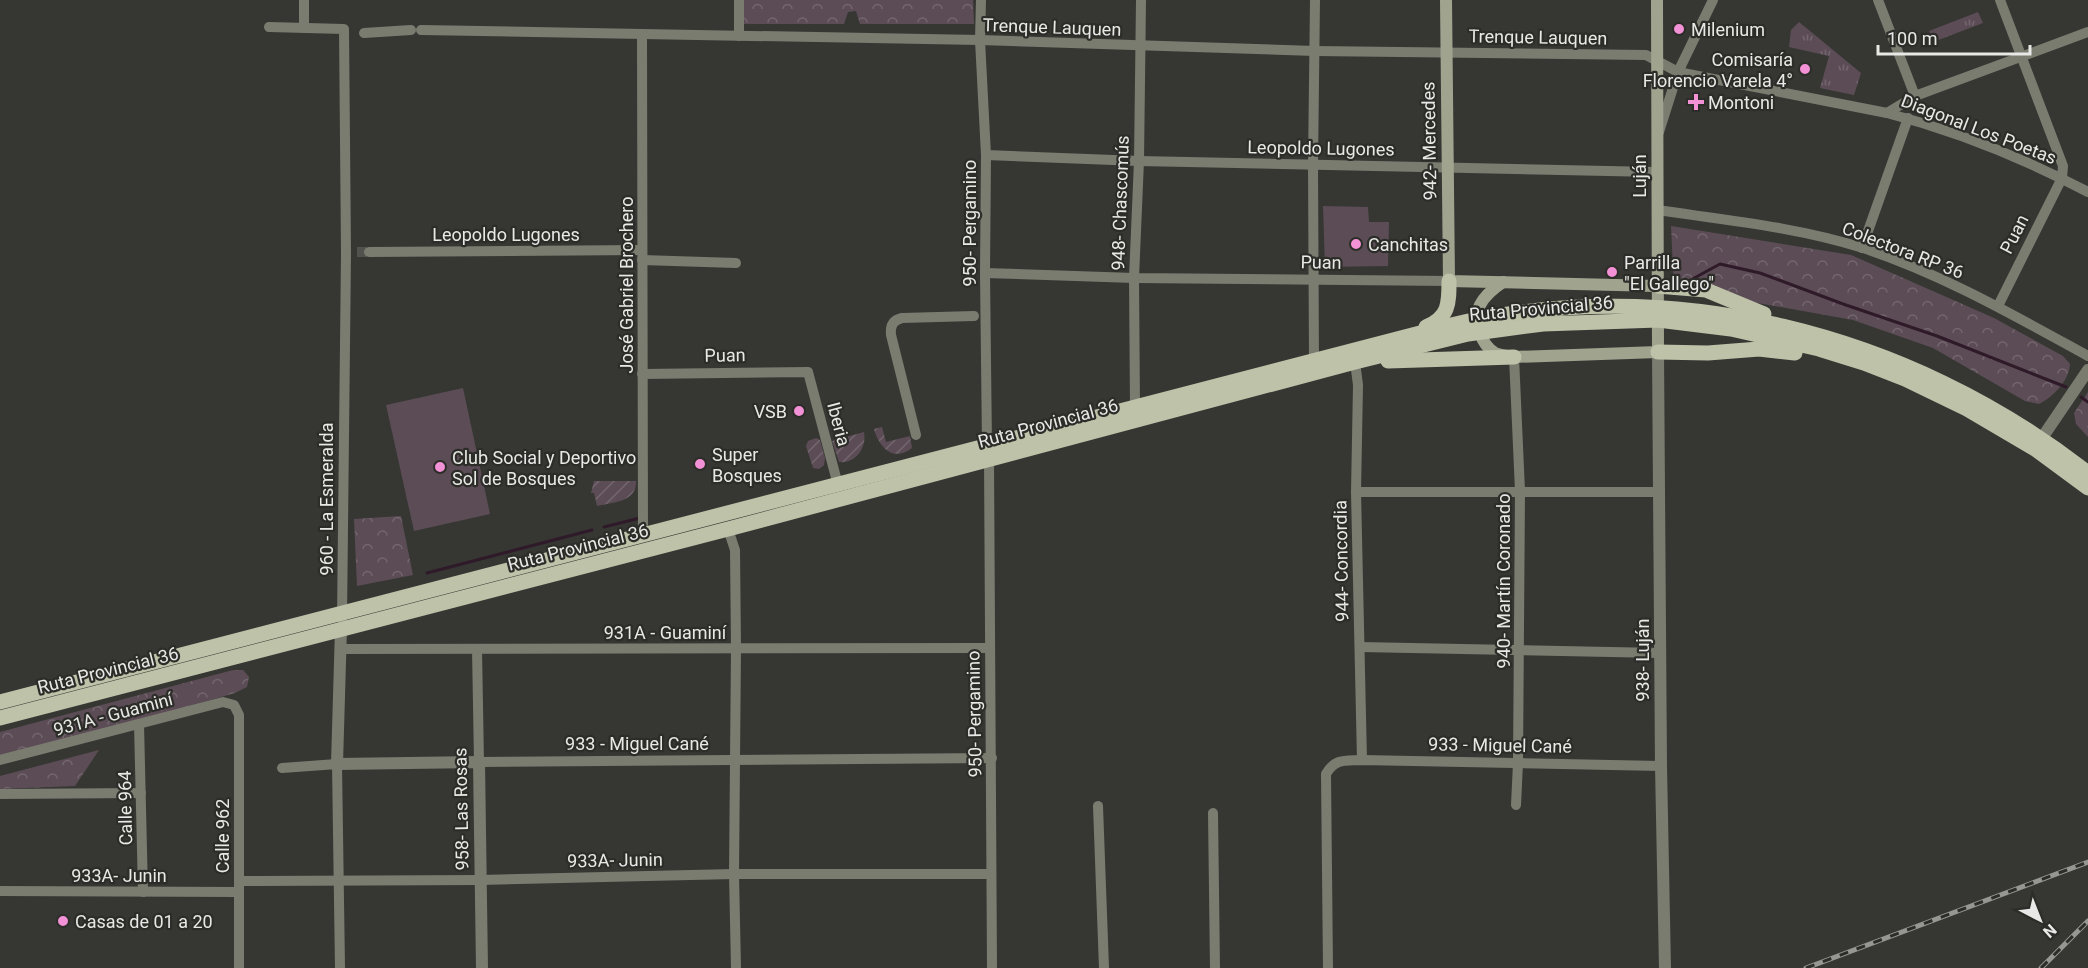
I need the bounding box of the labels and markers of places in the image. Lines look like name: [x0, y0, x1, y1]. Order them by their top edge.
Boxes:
place label: Milenium: [1691, 19, 1765, 40]
marker: Milenium: [1672, 22, 1686, 36]
place label: Comisaría Florencio Varela 4°: [1643, 49, 1793, 91]
marker: Comisaría Florencio Varela 4°: [1798, 62, 1812, 76]
place label: Montoni: [1708, 92, 1774, 113]
marker: Montoni: [1689, 95, 1703, 109]
place label: Canchitas: [1368, 234, 1448, 255]
marker: Canchitas: [1349, 237, 1363, 251]
place label: Parrilla "El Gallego": [1624, 252, 1714, 294]
marker: Parrilla "El Gallego": [1605, 265, 1619, 279]
place label: VSB: [754, 401, 787, 422]
marker: VSB: [792, 404, 806, 418]
place label: Super Bosques: [712, 444, 782, 486]
place label: Club Social y Deportivo Sol de Bosques: [452, 447, 636, 489]
marker: Super Bosques: [693, 457, 707, 471]
marker: Club Social y Deportivo Sol de Bosques: [433, 460, 447, 474]
place label: Casas de 01 a 20: [75, 911, 213, 932]
marker: Casas de 01 a 20: [56, 914, 70, 928]

